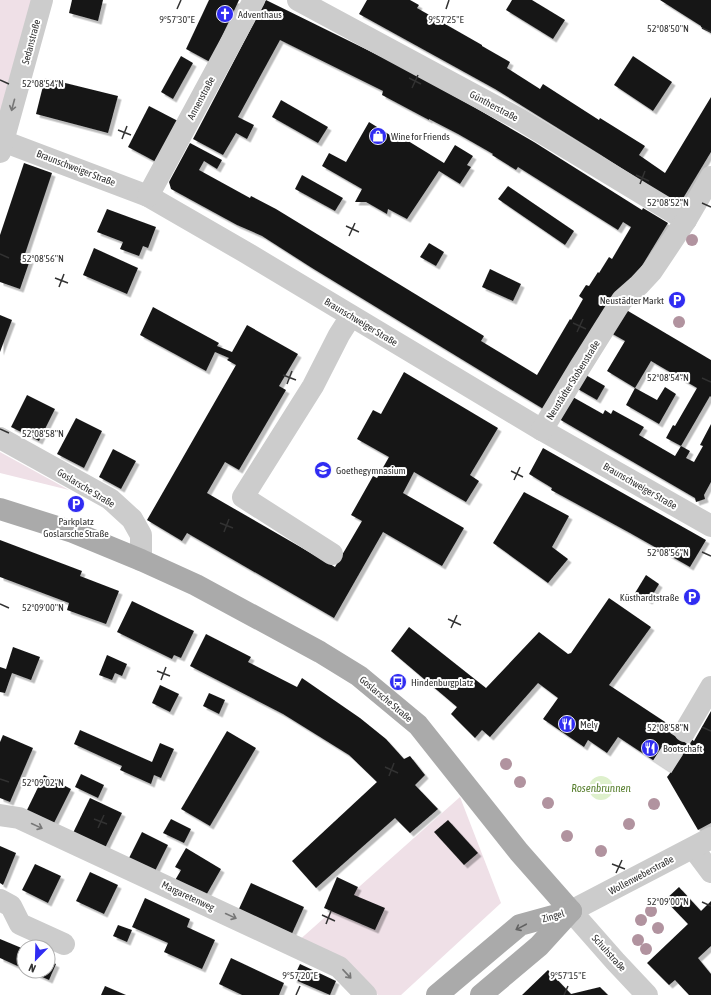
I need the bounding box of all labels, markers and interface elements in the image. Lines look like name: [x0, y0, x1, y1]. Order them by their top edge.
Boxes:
church icon: Adventhaus: [215, 4, 235, 24]
place label: Adventhaus: [238, 9, 282, 20]
text: 9°57'30"E: [159, 14, 195, 25]
text: 9°57'25"E: [428, 14, 464, 25]
street label: Sedanstraße: [20, 18, 42, 66]
text: 52°08'50"N: [647, 23, 689, 34]
street label: Annenstraße: [185, 74, 217, 121]
text: 52°08'54"N: [22, 78, 64, 89]
street label: Güntherstraße: [468, 89, 520, 124]
one-way arrow: [9, 98, 16, 111]
shop icon: Wine for Friends: [368, 126, 388, 146]
place label: Wine for Friends: [391, 131, 450, 142]
street label: Braunschweiger Straße: [35, 148, 117, 188]
text: 52°08'52"N: [647, 197, 689, 208]
text: 52°08'56"N: [22, 253, 64, 264]
parking icon: Neustädter Markt: [667, 290, 687, 310]
place label: Neustädter Markt: [600, 295, 664, 306]
street label: Braunschweiger Straße: [322, 296, 400, 348]
street label: Neustädter Stobenstraße: [544, 338, 602, 422]
text: 52°08'54"N: [647, 372, 689, 383]
text: 52°08'58"N: [22, 428, 64, 439]
school or university icon: Goethegymnasium: [313, 460, 333, 480]
street label: Braunschweiger Straße: [601, 460, 679, 512]
place label: Goethegymnasium: [336, 465, 406, 476]
street label: Goslarsche Straße: [55, 466, 117, 510]
parking icon: Parkplatz Goslarsche Straße: [66, 494, 86, 514]
place label: Parkplatz Goslarsche Straße: [43, 516, 109, 539]
text: 52°08'56"N: [647, 547, 689, 558]
parking icon: Küsthardtstraße: [682, 587, 702, 607]
place label: Küsthardtstraße: [620, 592, 679, 603]
text: 52°09'00"N: [22, 602, 64, 613]
bus stop icon: Hindenburgplatz: [388, 672, 408, 692]
street label: Goslarsche Straße: [357, 674, 415, 725]
place label: Hindenburgplatz: [411, 677, 474, 688]
restaurant icon: Mely: [557, 714, 577, 734]
place label: Mely: [580, 719, 598, 730]
text: 52°08'58"N: [647, 722, 689, 733]
restaurant icon: Bootschaft: [640, 738, 660, 758]
place label: Bootschaft: [663, 743, 703, 754]
text: 52°09'02"N: [22, 777, 64, 788]
water label: Rosenbrunnen: [571, 782, 631, 794]
one-way arrow: [31, 823, 43, 830]
street label: Wollenweberstraße: [607, 853, 676, 897]
street label: Margaretenweg: [160, 879, 217, 913]
text: 52°09'00"N: [647, 896, 689, 907]
street label: Zingel: [540, 907, 566, 924]
one-way arrow: [225, 913, 237, 920]
one-way arrow: [515, 923, 527, 931]
street label: Schuhstraße: [590, 932, 629, 974]
north arrow: [16, 939, 56, 979]
text: N: [27, 961, 37, 975]
one-way arrow: [342, 969, 351, 979]
text: 9°57'20"E: [282, 970, 318, 981]
text: 9°57'15"E: [550, 970, 586, 981]

